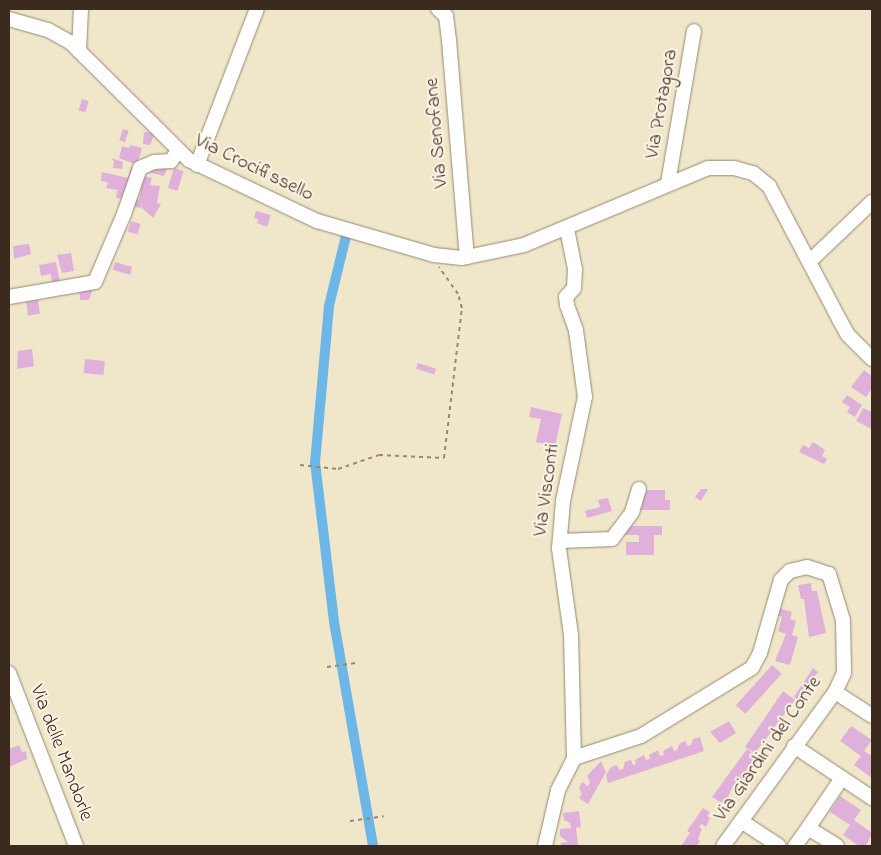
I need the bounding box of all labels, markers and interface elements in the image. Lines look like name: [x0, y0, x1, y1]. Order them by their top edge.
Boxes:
street label: Via Protagora: [641, 47, 683, 161]
street label: Via Senofane: [420, 77, 454, 189]
street label: Via Crocifissello: [191, 129, 317, 207]
street label: Via Visconti: [529, 442, 565, 538]
street label: Via Giardini del Conte: [709, 672, 827, 826]
street label: Via delle Mandorle: [24, 682, 98, 824]

